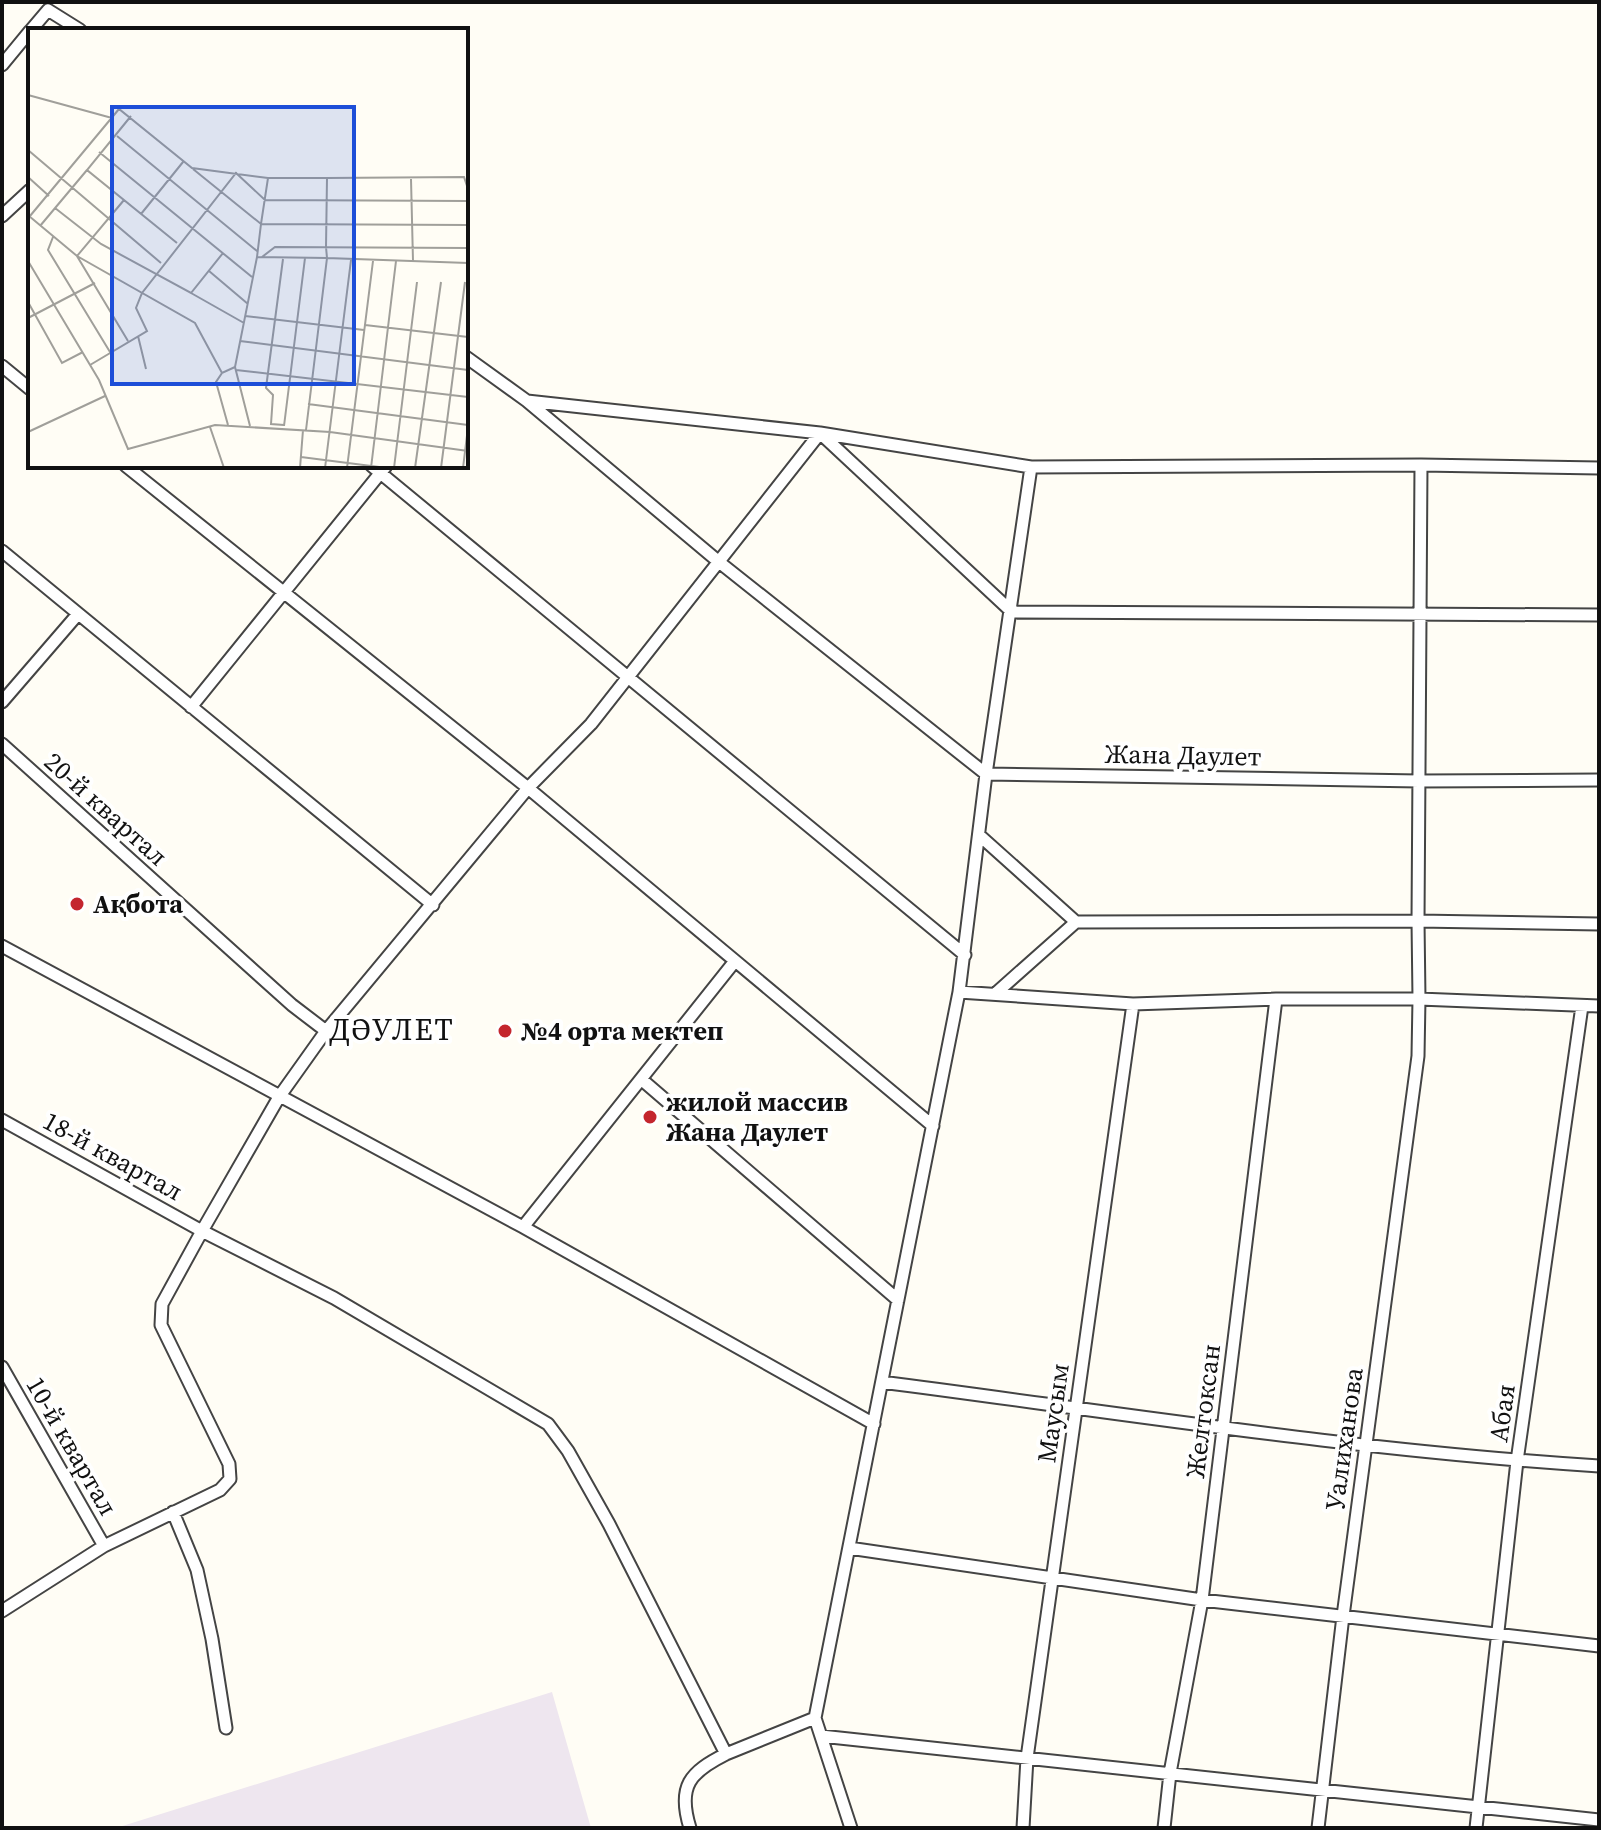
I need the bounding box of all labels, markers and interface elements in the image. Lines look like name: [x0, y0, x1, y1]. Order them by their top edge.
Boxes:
inset map: [28, 28, 468, 468]
street label: Жана Даулет: [1104, 736, 1262, 774]
street label: 20-й квартал: [37, 744, 175, 874]
place label: Ақбота: [93, 886, 183, 922]
marker: Ақбота: [68, 895, 86, 913]
district label: ДӘУЛЕТ: [329, 1009, 455, 1050]
place label: №4 орта мектеп: [521, 1013, 723, 1049]
marker: №4 орта мектеп: [496, 1022, 514, 1040]
place label: жилой массив Жана Даулет: [666, 1084, 848, 1150]
street label: 18-й квартал: [37, 1103, 189, 1209]
marker: жилой массив Жана Даулет: [641, 1108, 659, 1126]
street label: Желтоксан: [1177, 1342, 1229, 1480]
street label: Маусым: [1028, 1361, 1078, 1465]
street label: Уалиханова: [1316, 1364, 1372, 1513]
street label: 10-й квартал: [18, 1370, 126, 1522]
street label: Абая: [1480, 1382, 1524, 1444]

